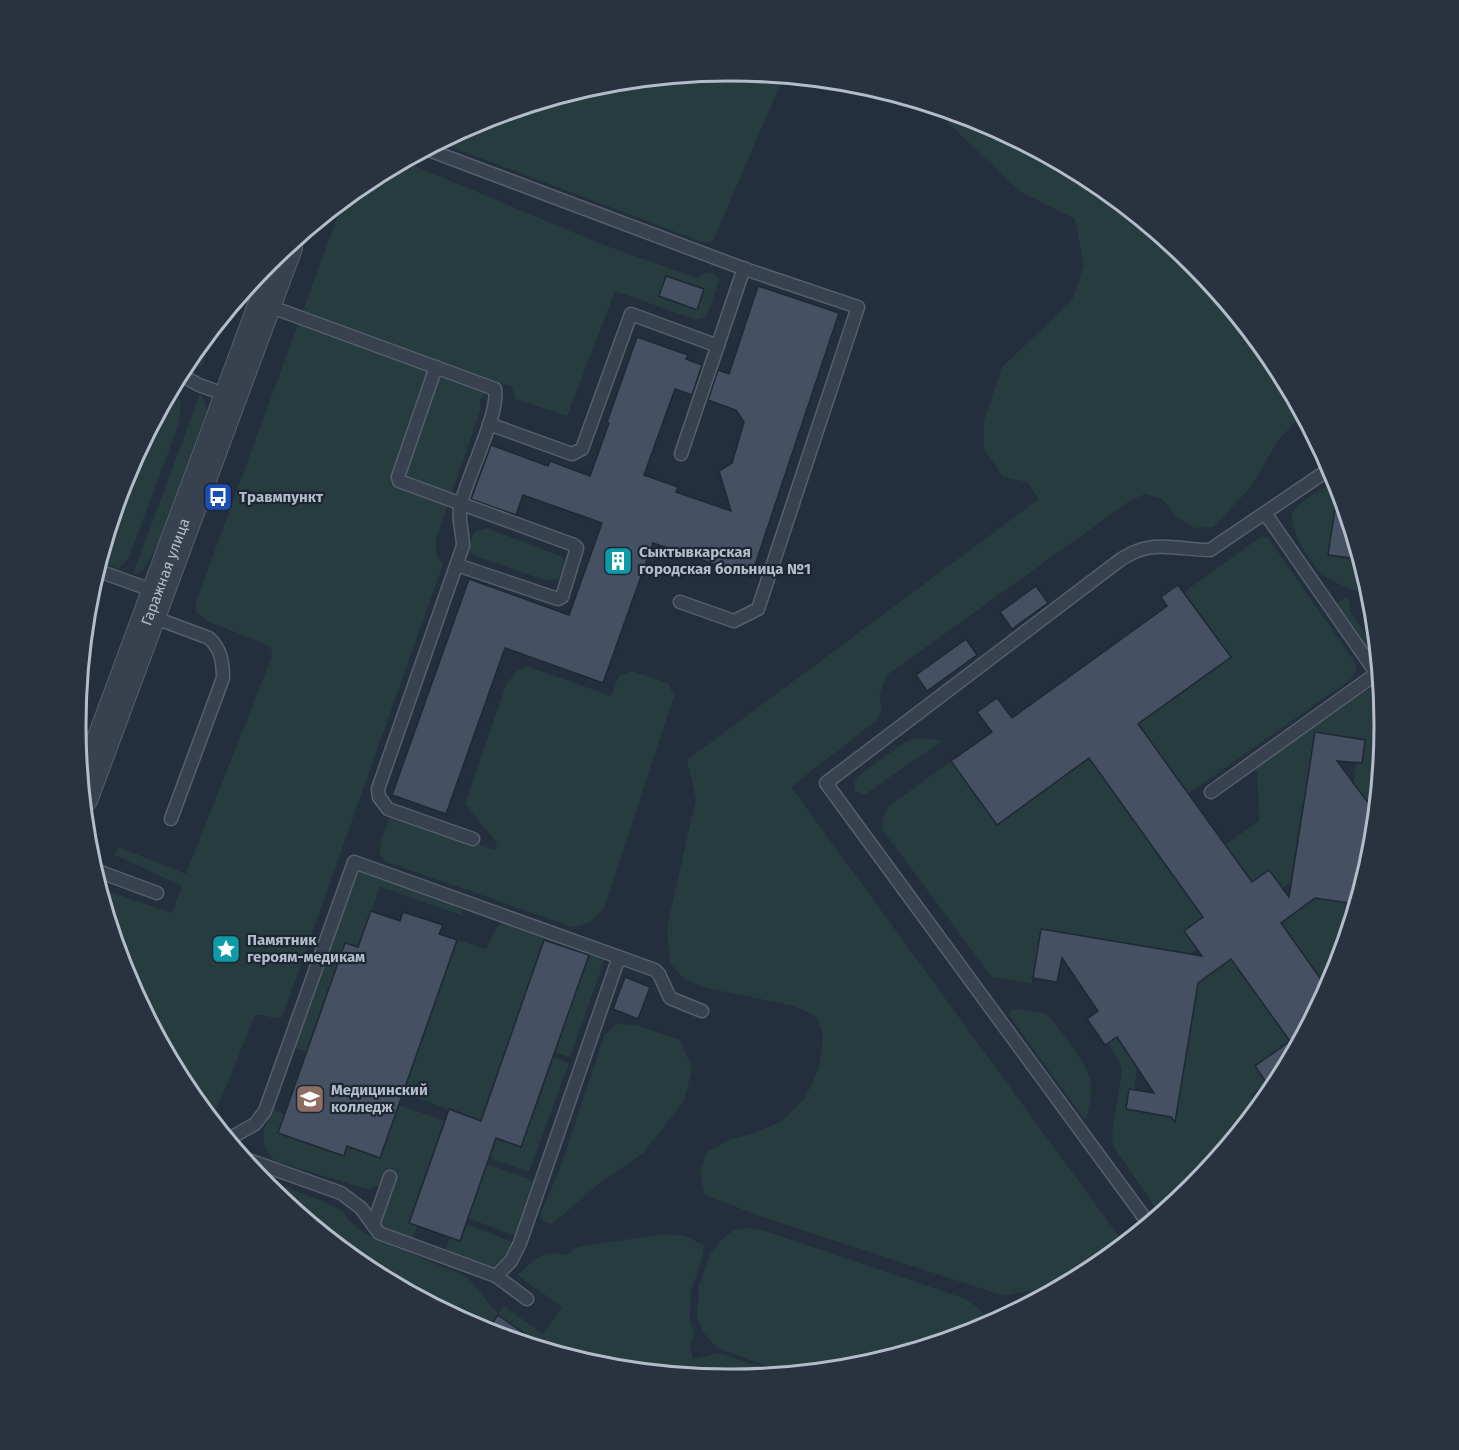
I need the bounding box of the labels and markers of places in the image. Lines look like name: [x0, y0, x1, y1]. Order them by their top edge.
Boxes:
bus stop icon: Травмпункт: [202, 481, 234, 513]
place label: Травмпункт: [239, 488, 324, 506]
place label: Сыктывкарская городская больница №1: [639, 543, 811, 578]
building icon: Сыктывкарская городская больница №1: [602, 545, 634, 577]
place label: Памятник героям-медикам: [247, 931, 365, 966]
place icon: Памятник героям-медикам: [210, 933, 242, 965]
place label: Медицинский колледж: [331, 1081, 428, 1116]
school or university icon: Медицинский колледж: [294, 1083, 326, 1115]

